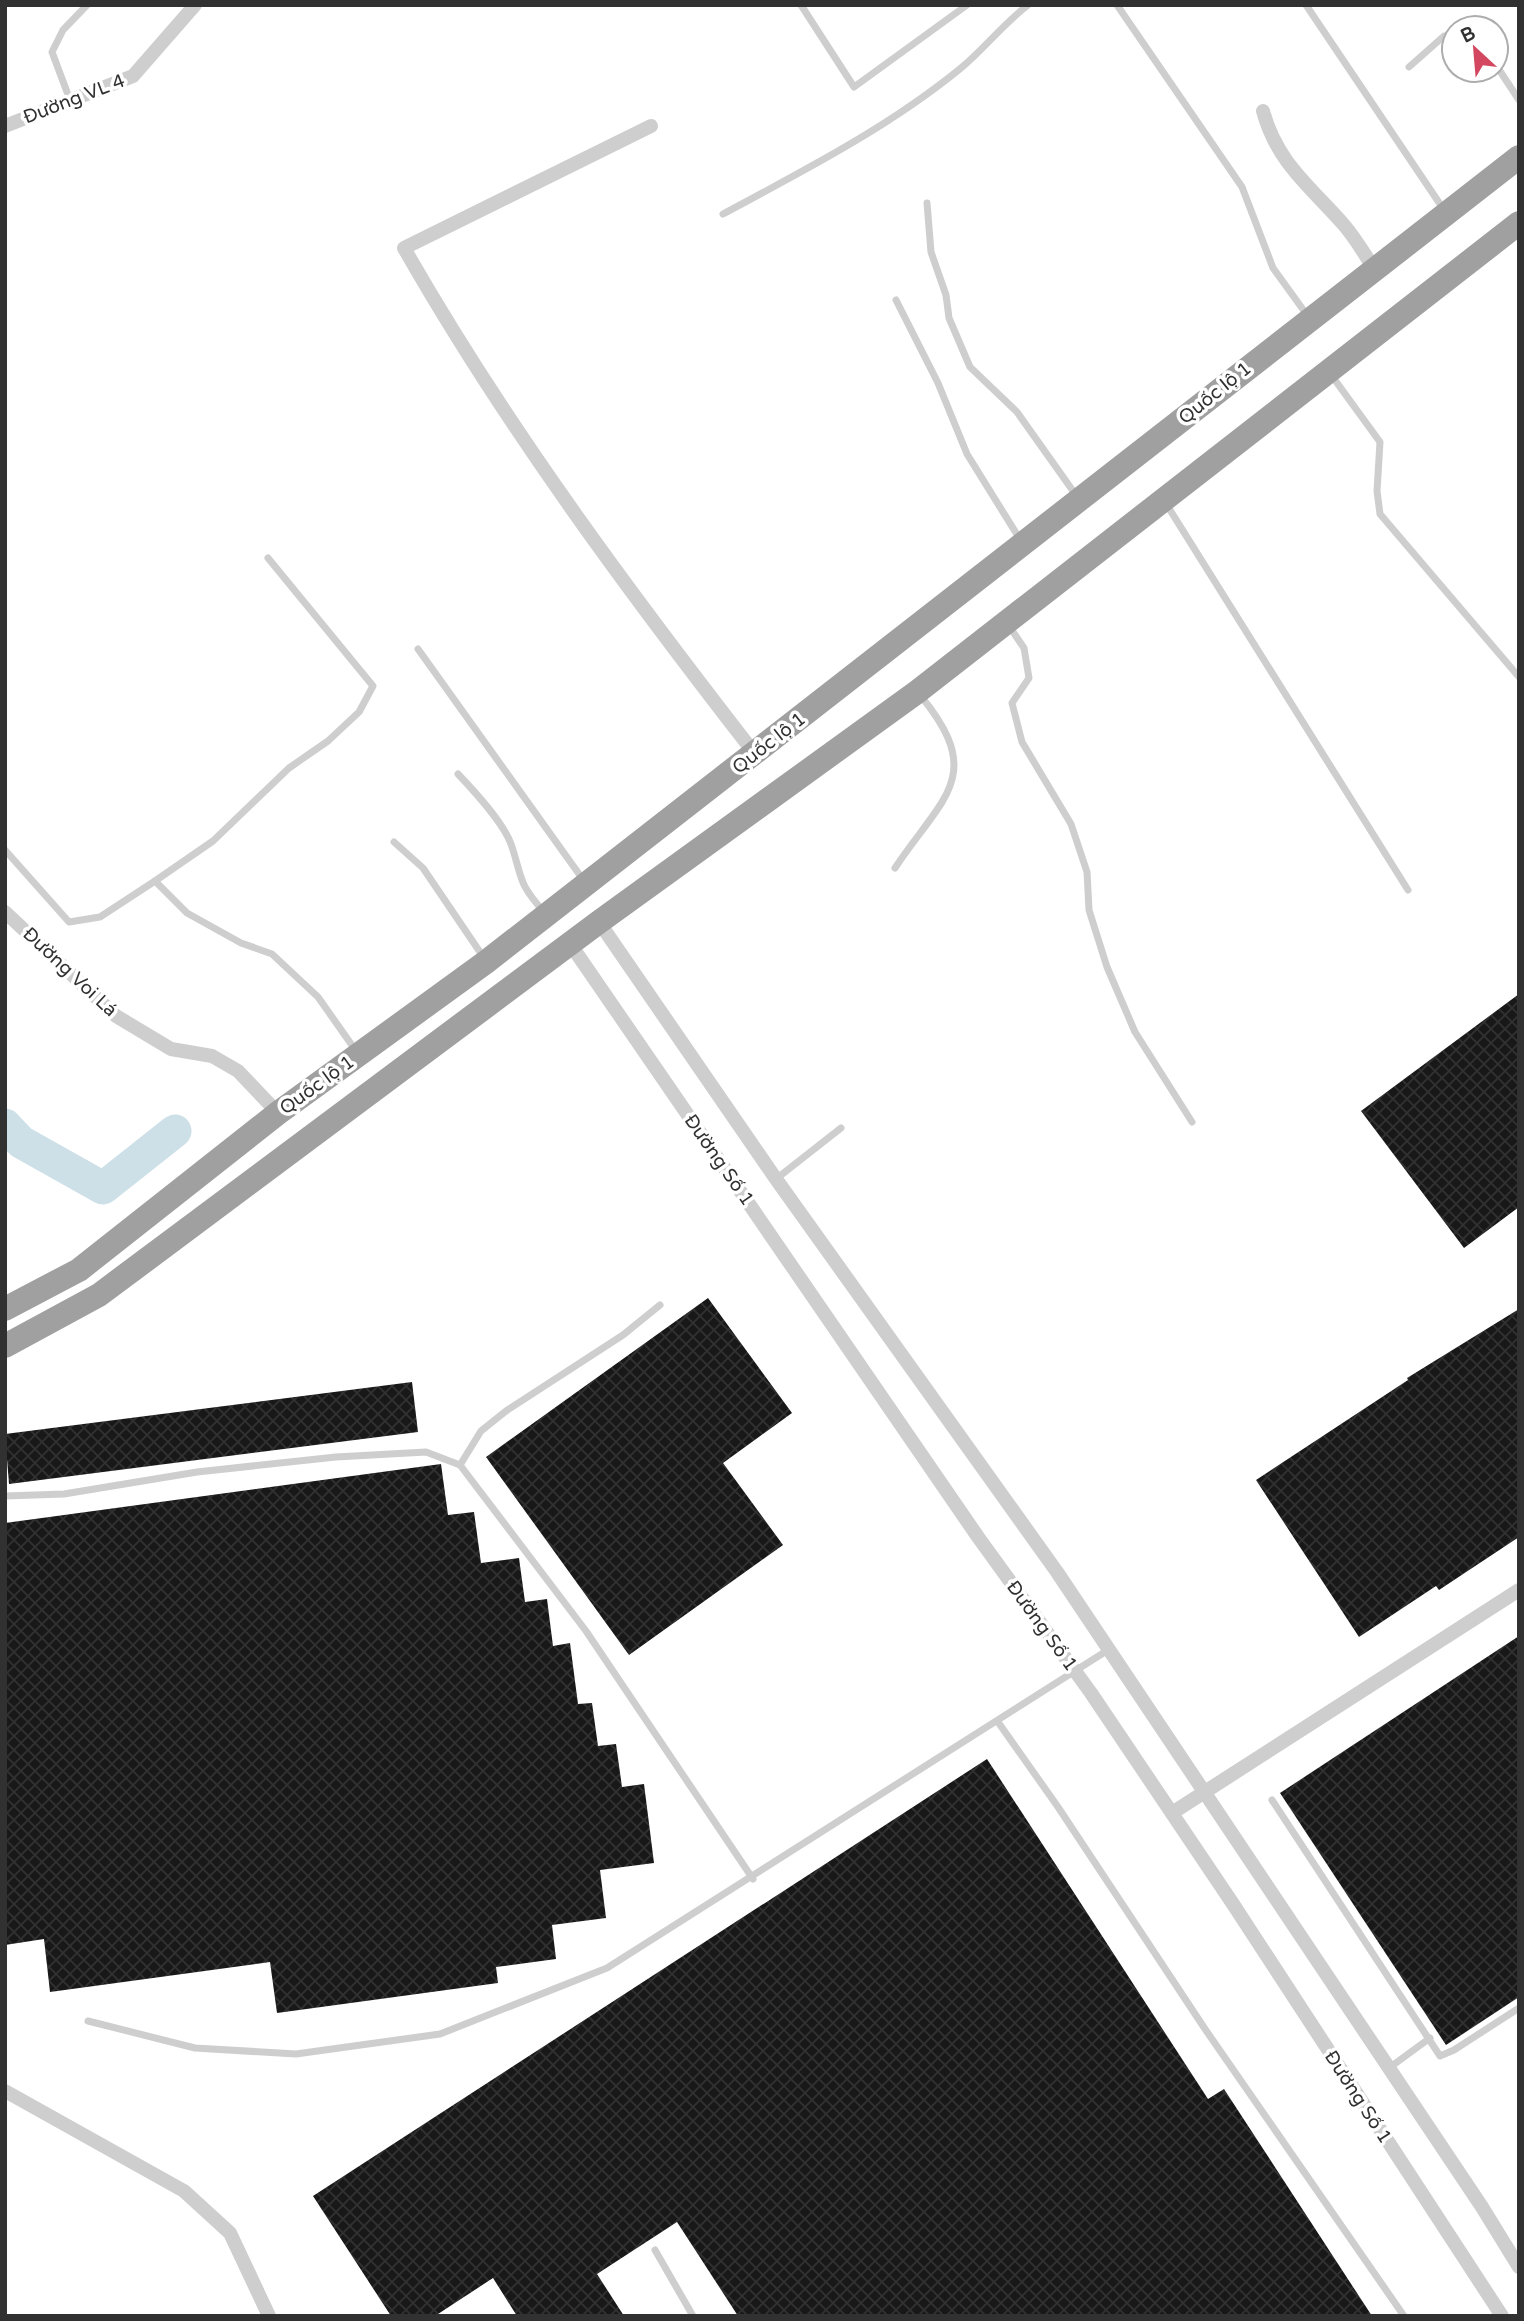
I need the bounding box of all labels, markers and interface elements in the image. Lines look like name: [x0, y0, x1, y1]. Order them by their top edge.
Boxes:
north arrow: [1440, 14, 1510, 84]
text: B: [1457, 22, 1479, 47]
street label: Đường VL 4: [20, 70, 128, 128]
street label: Quốc lộ 1: [1174, 357, 1256, 429]
street label: Quốc lộ 1: [728, 708, 810, 778]
street label: Đường Voi Lá: [18, 923, 122, 1021]
street label: Quốc lộ 1: [275, 1051, 359, 1119]
street label: Đường Số 1: [680, 1110, 758, 1210]
street label: Đường Số 1: [1002, 1577, 1082, 1675]
street label: Đường Số 1: [1320, 2046, 1396, 2148]

